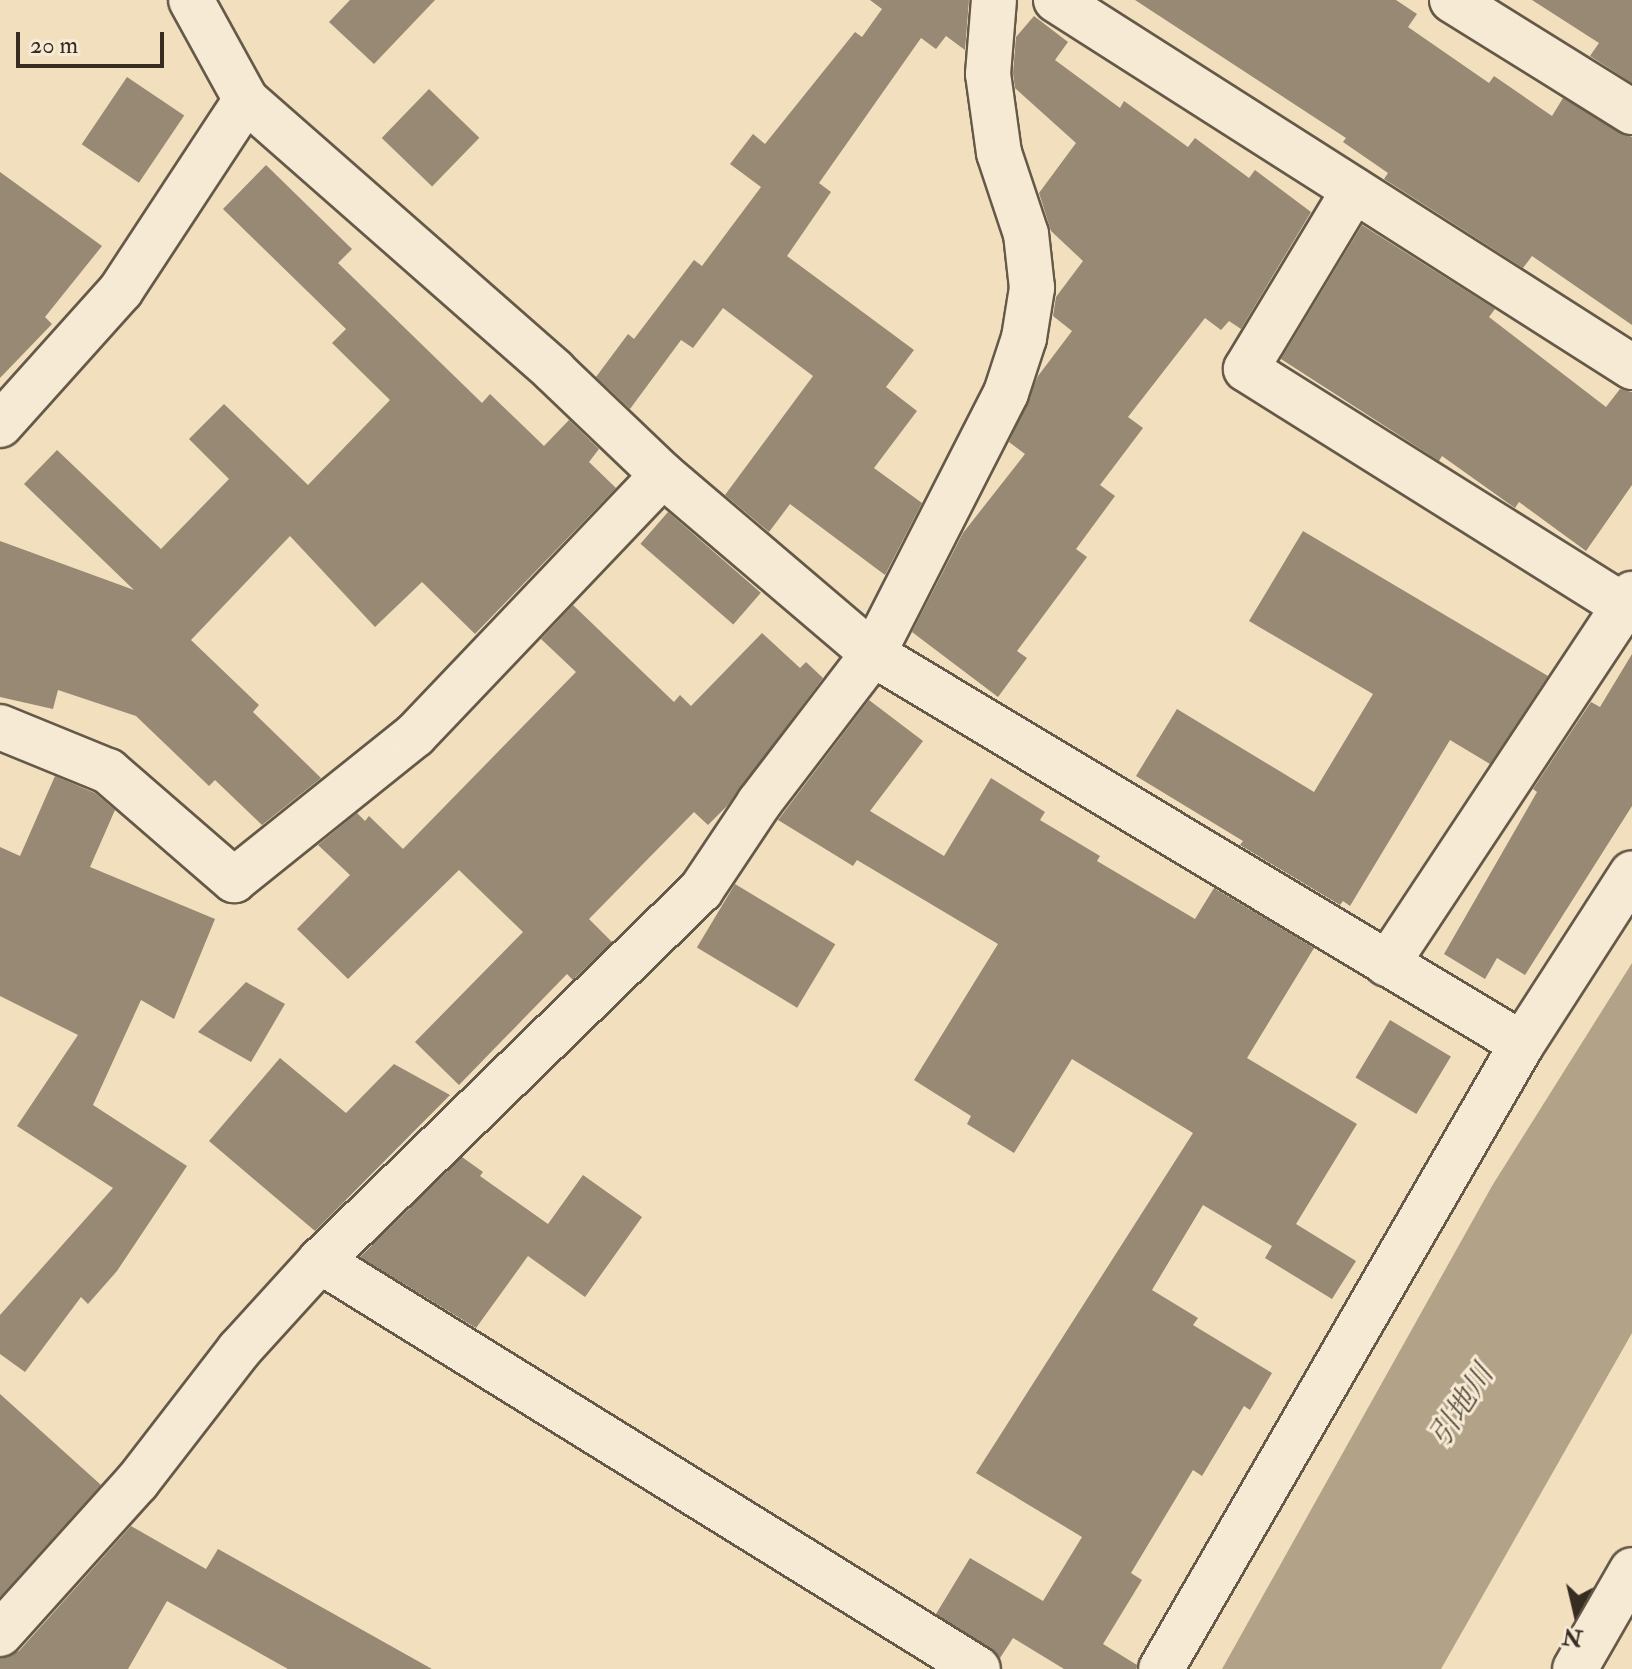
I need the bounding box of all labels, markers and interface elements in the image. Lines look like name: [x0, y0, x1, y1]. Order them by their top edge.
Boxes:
scale bar: [20, 16, 168, 66]
text: 20 m: [30, 30, 78, 61]
water label: 引地川: [1422, 1358, 1502, 1454]
north arrow: [1536, 1573, 1616, 1653]
text: N: [1561, 1622, 1584, 1652]

